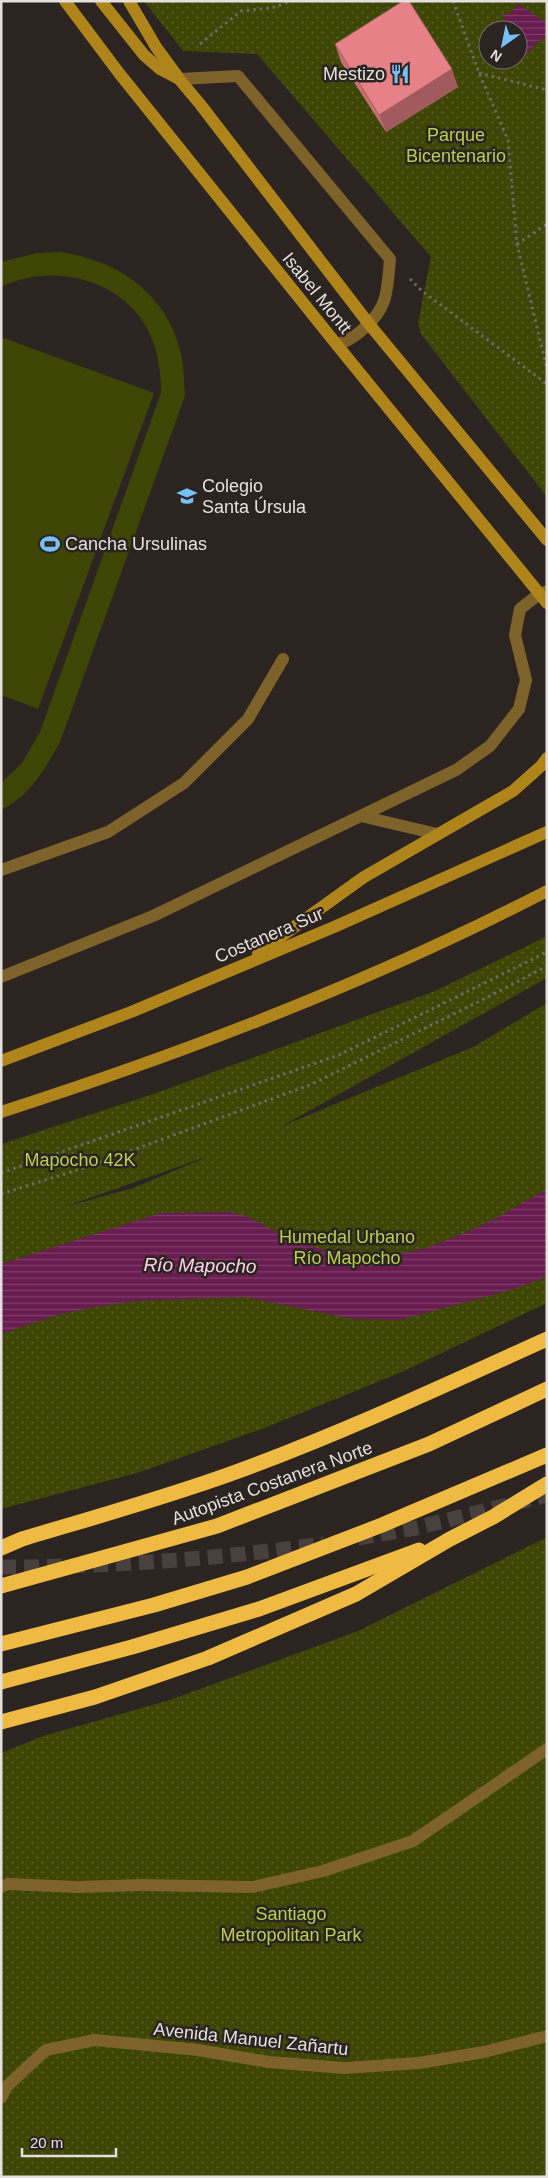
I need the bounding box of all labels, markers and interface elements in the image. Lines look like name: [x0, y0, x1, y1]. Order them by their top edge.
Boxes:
north arrow: [478, 20, 528, 70]
text: N: [487, 46, 505, 65]
restaurant icon: Mestizo: [389, 63, 411, 85]
place label: Mestizo: [323, 64, 385, 84]
park label: Parque Bicentenario: [406, 125, 506, 166]
street label: Isabel Montt: [278, 249, 356, 337]
place label: Colegio Santa Úrsula: [202, 476, 307, 517]
school or university icon: Colegio Santa Úrsula: [176, 485, 198, 507]
sports icon: Cancha Ursulinas: [39, 533, 61, 555]
place label: Cancha Ursulinas: [65, 534, 207, 554]
street label: Costanera Sur: [212, 903, 326, 967]
park label: Mapocho 42K: [24, 1150, 136, 1170]
park label: Humedal Urbano Río Mapocho: [279, 1227, 415, 1268]
water label: Río Mapocho: [143, 1254, 257, 1277]
street label: Autopista Costanera Norte: [169, 1437, 375, 1529]
park label: Santiago Metropolitan Park: [220, 1904, 363, 1945]
street label: Avenida Manuel Zañartu: [153, 2019, 349, 2059]
scale bar: [22, 2126, 116, 2158]
text: 20 m: [30, 2134, 63, 2151]

